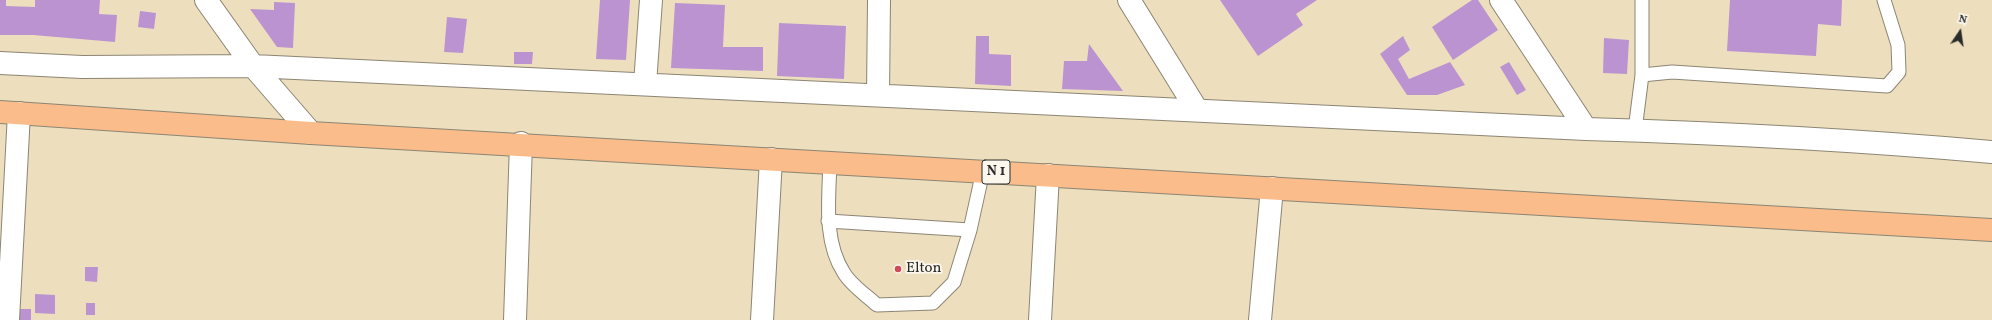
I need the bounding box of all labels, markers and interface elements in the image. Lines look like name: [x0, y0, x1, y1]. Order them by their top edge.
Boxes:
north arrow: [1940, 12, 1980, 52]
text: N: [1957, 12, 1968, 28]
road number: N 1: [982, 160, 1010, 184]
place label: Elton: [906, 260, 942, 278]
marker: Elton: [893, 264, 903, 274]

